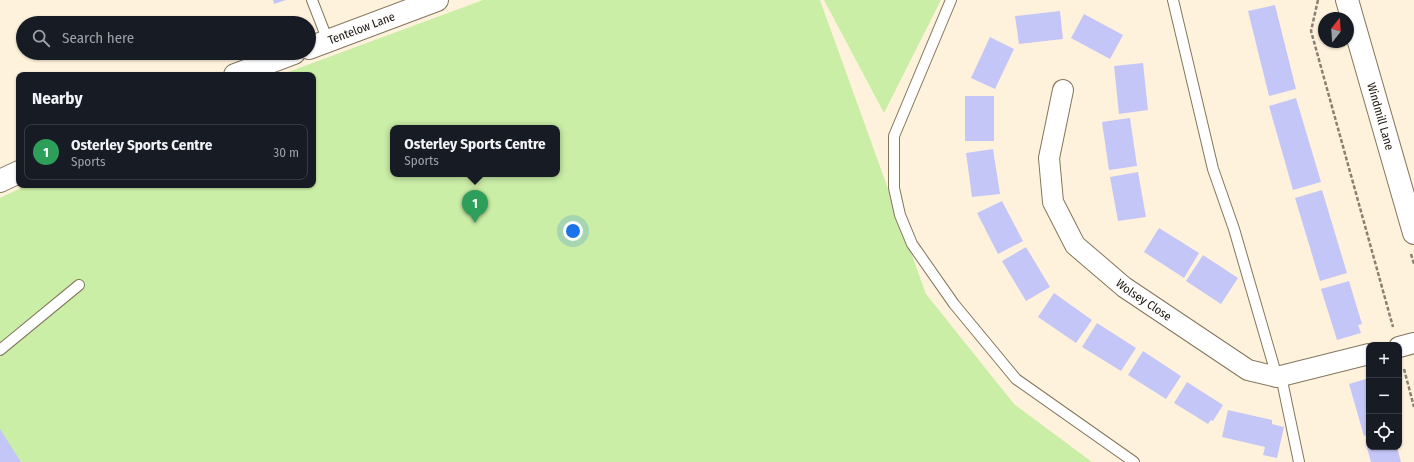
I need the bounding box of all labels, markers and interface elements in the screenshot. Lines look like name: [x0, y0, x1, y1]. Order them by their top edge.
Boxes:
street label: Tentelow Lane: [326, 9, 397, 47]
north arrow: [1318, 12, 1354, 48]
search box: [16, 16, 316, 60]
icon: search: [30, 27, 52, 49]
text: Search here: [62, 29, 134, 47]
street label: Windmill Lane: [1364, 81, 1397, 152]
text: Nearby: [32, 88, 83, 109]
popup: [390, 125, 560, 177]
text: Osterley Sports Centre: [404, 135, 546, 153]
text: Osterley Sports Centre: [71, 136, 212, 154]
text: 1: [43, 145, 49, 160]
text: 30 m: [273, 145, 299, 160]
text: Sports: [404, 153, 439, 168]
text: Sports: [71, 154, 106, 169]
pin: 1: [462, 190, 488, 223]
your location: [563, 221, 583, 241]
street label: Wolsey Close: [1113, 276, 1174, 324]
map controls: [1366, 342, 1402, 450]
button: +: [1366, 342, 1402, 378]
button: −: [1366, 378, 1402, 414]
button: locate: [1366, 414, 1402, 450]

